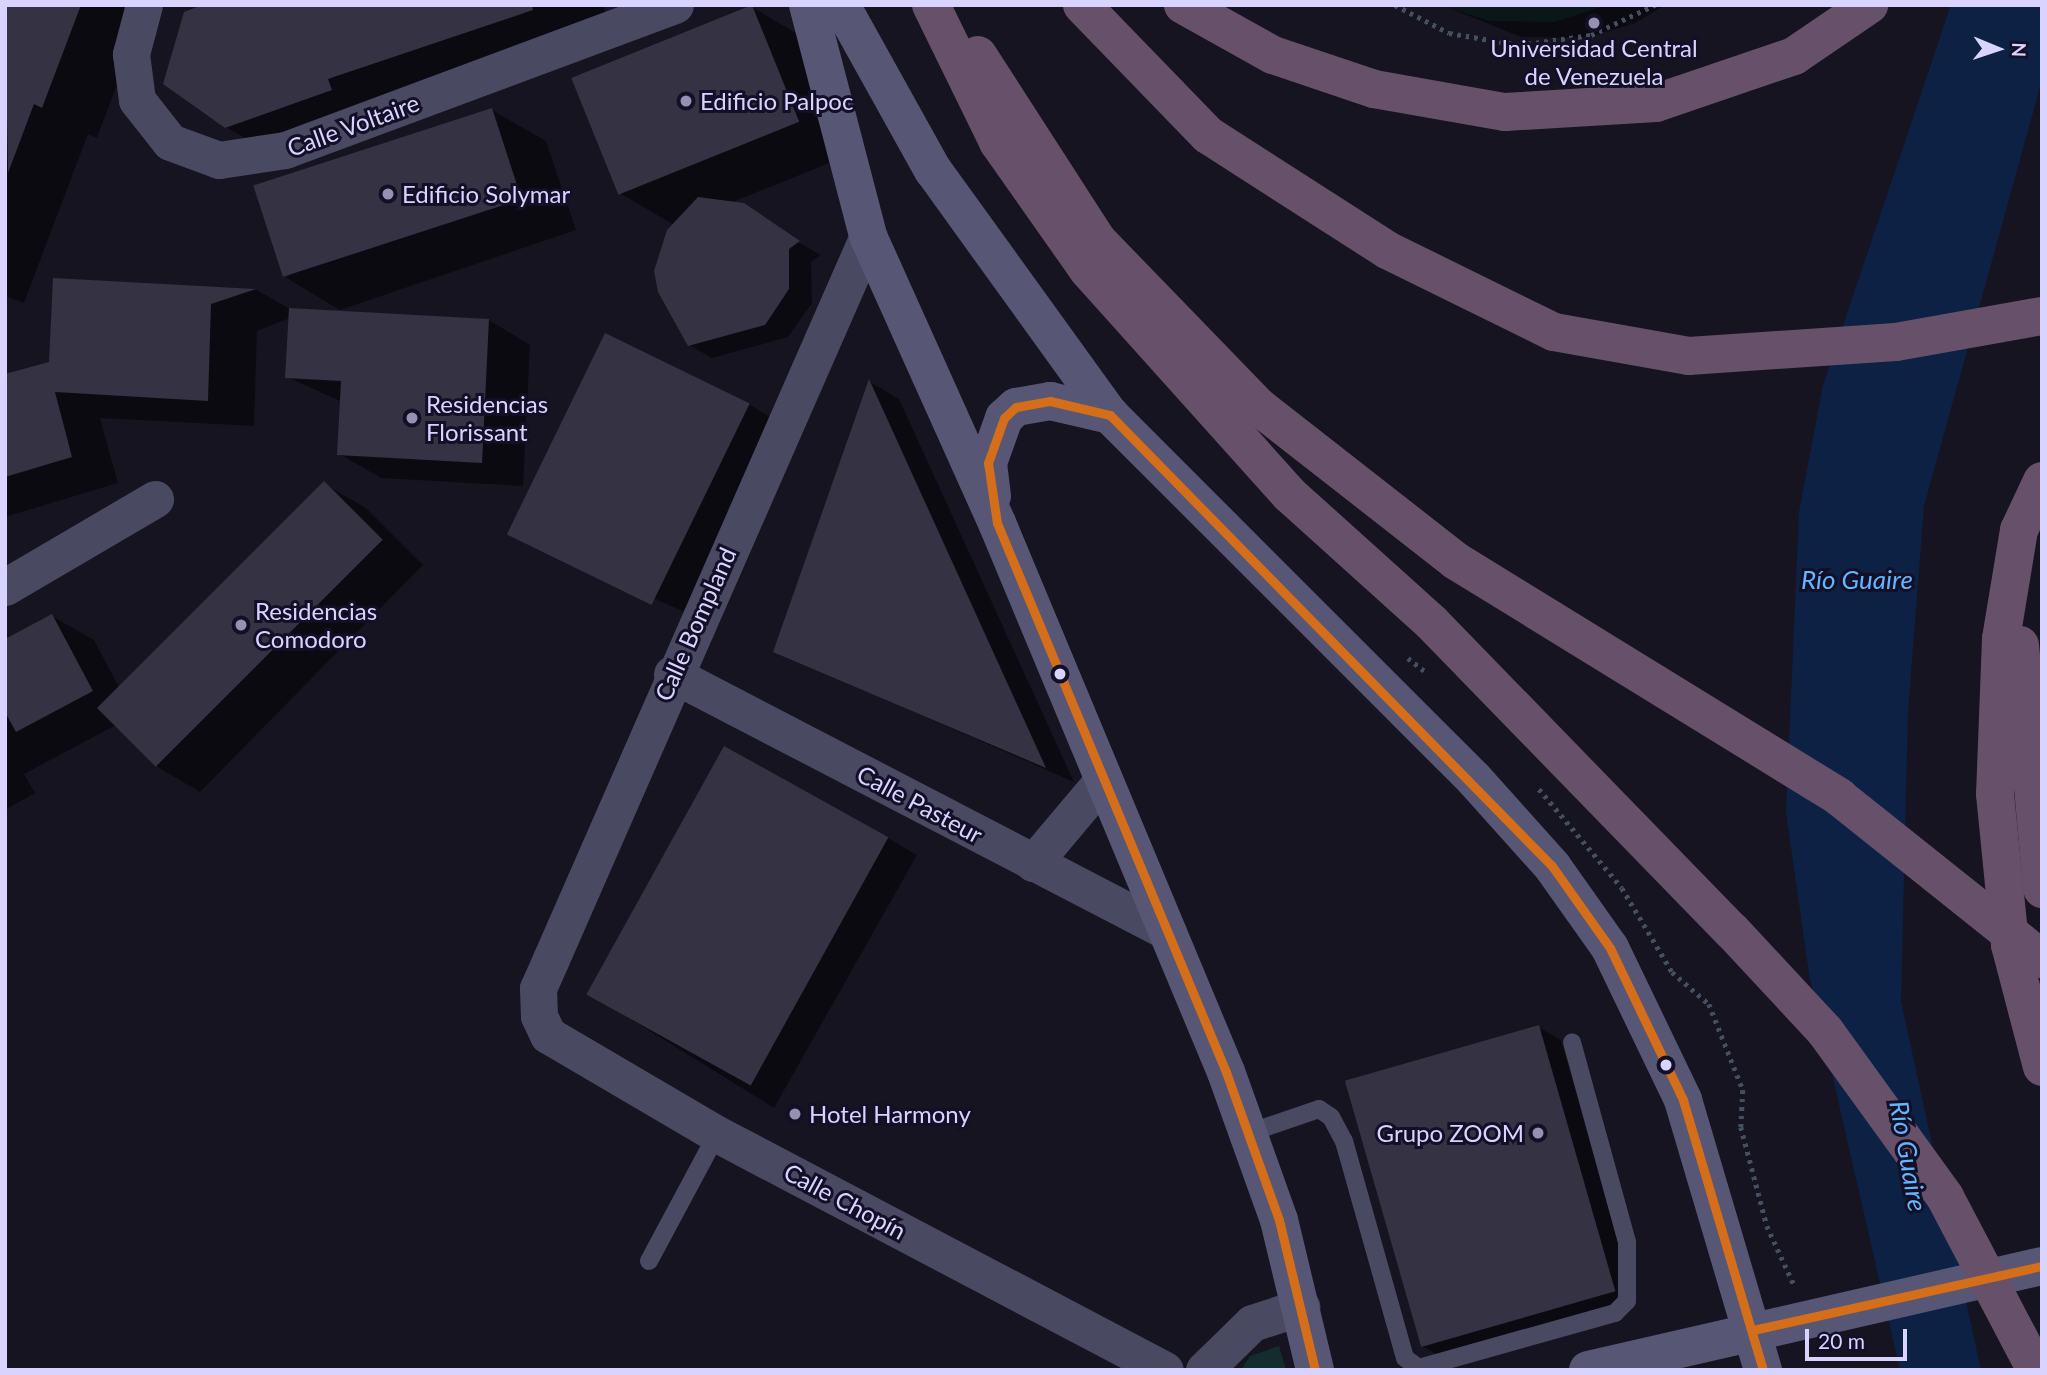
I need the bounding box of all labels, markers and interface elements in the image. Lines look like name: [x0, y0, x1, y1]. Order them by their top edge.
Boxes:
north arrow: [1963, 14, 2033, 84]
marker: Universidad Central de Venezuela: [1586, 15, 1602, 31]
place label: Universidad Central de Venezuela: [1490, 34, 1698, 90]
text: N: [2008, 42, 2031, 57]
place label: Edificio Palpoc: [700, 87, 853, 115]
street label: Calle Voltaire: [283, 88, 423, 162]
marker: Edificio Palpoc: [678, 93, 694, 109]
place label: Edificio Solymar: [402, 180, 570, 208]
marker: Edificio Solymar: [380, 186, 396, 202]
place label: Residencias Florissant: [426, 390, 548, 446]
marker: Residencias Florissant: [404, 410, 420, 426]
street label: Calle Bompland: [648, 543, 742, 705]
water label: Río Guaire: [1801, 564, 1913, 596]
place label: Residencias Comodoro: [255, 597, 377, 653]
marker: Residencias Comodoro: [233, 617, 249, 633]
unlabelled marker: [1053, 667, 1067, 681]
street label: Calle Pasteur: [852, 759, 988, 849]
unlabelled marker: [1659, 1058, 1673, 1072]
water label: Río Guaire: [1883, 1098, 1933, 1214]
place label: Hotel Harmony: [809, 1100, 971, 1128]
marker: Hotel Harmony: [787, 1106, 803, 1122]
place label: Grupo ZOOM: [1377, 1119, 1524, 1147]
marker: Grupo ZOOM: [1530, 1125, 1546, 1141]
street label: Calle Chopín: [779, 1157, 911, 1245]
scale bar: [1809, 1316, 1910, 1360]
text: 20 m: [1818, 1328, 1865, 1353]

